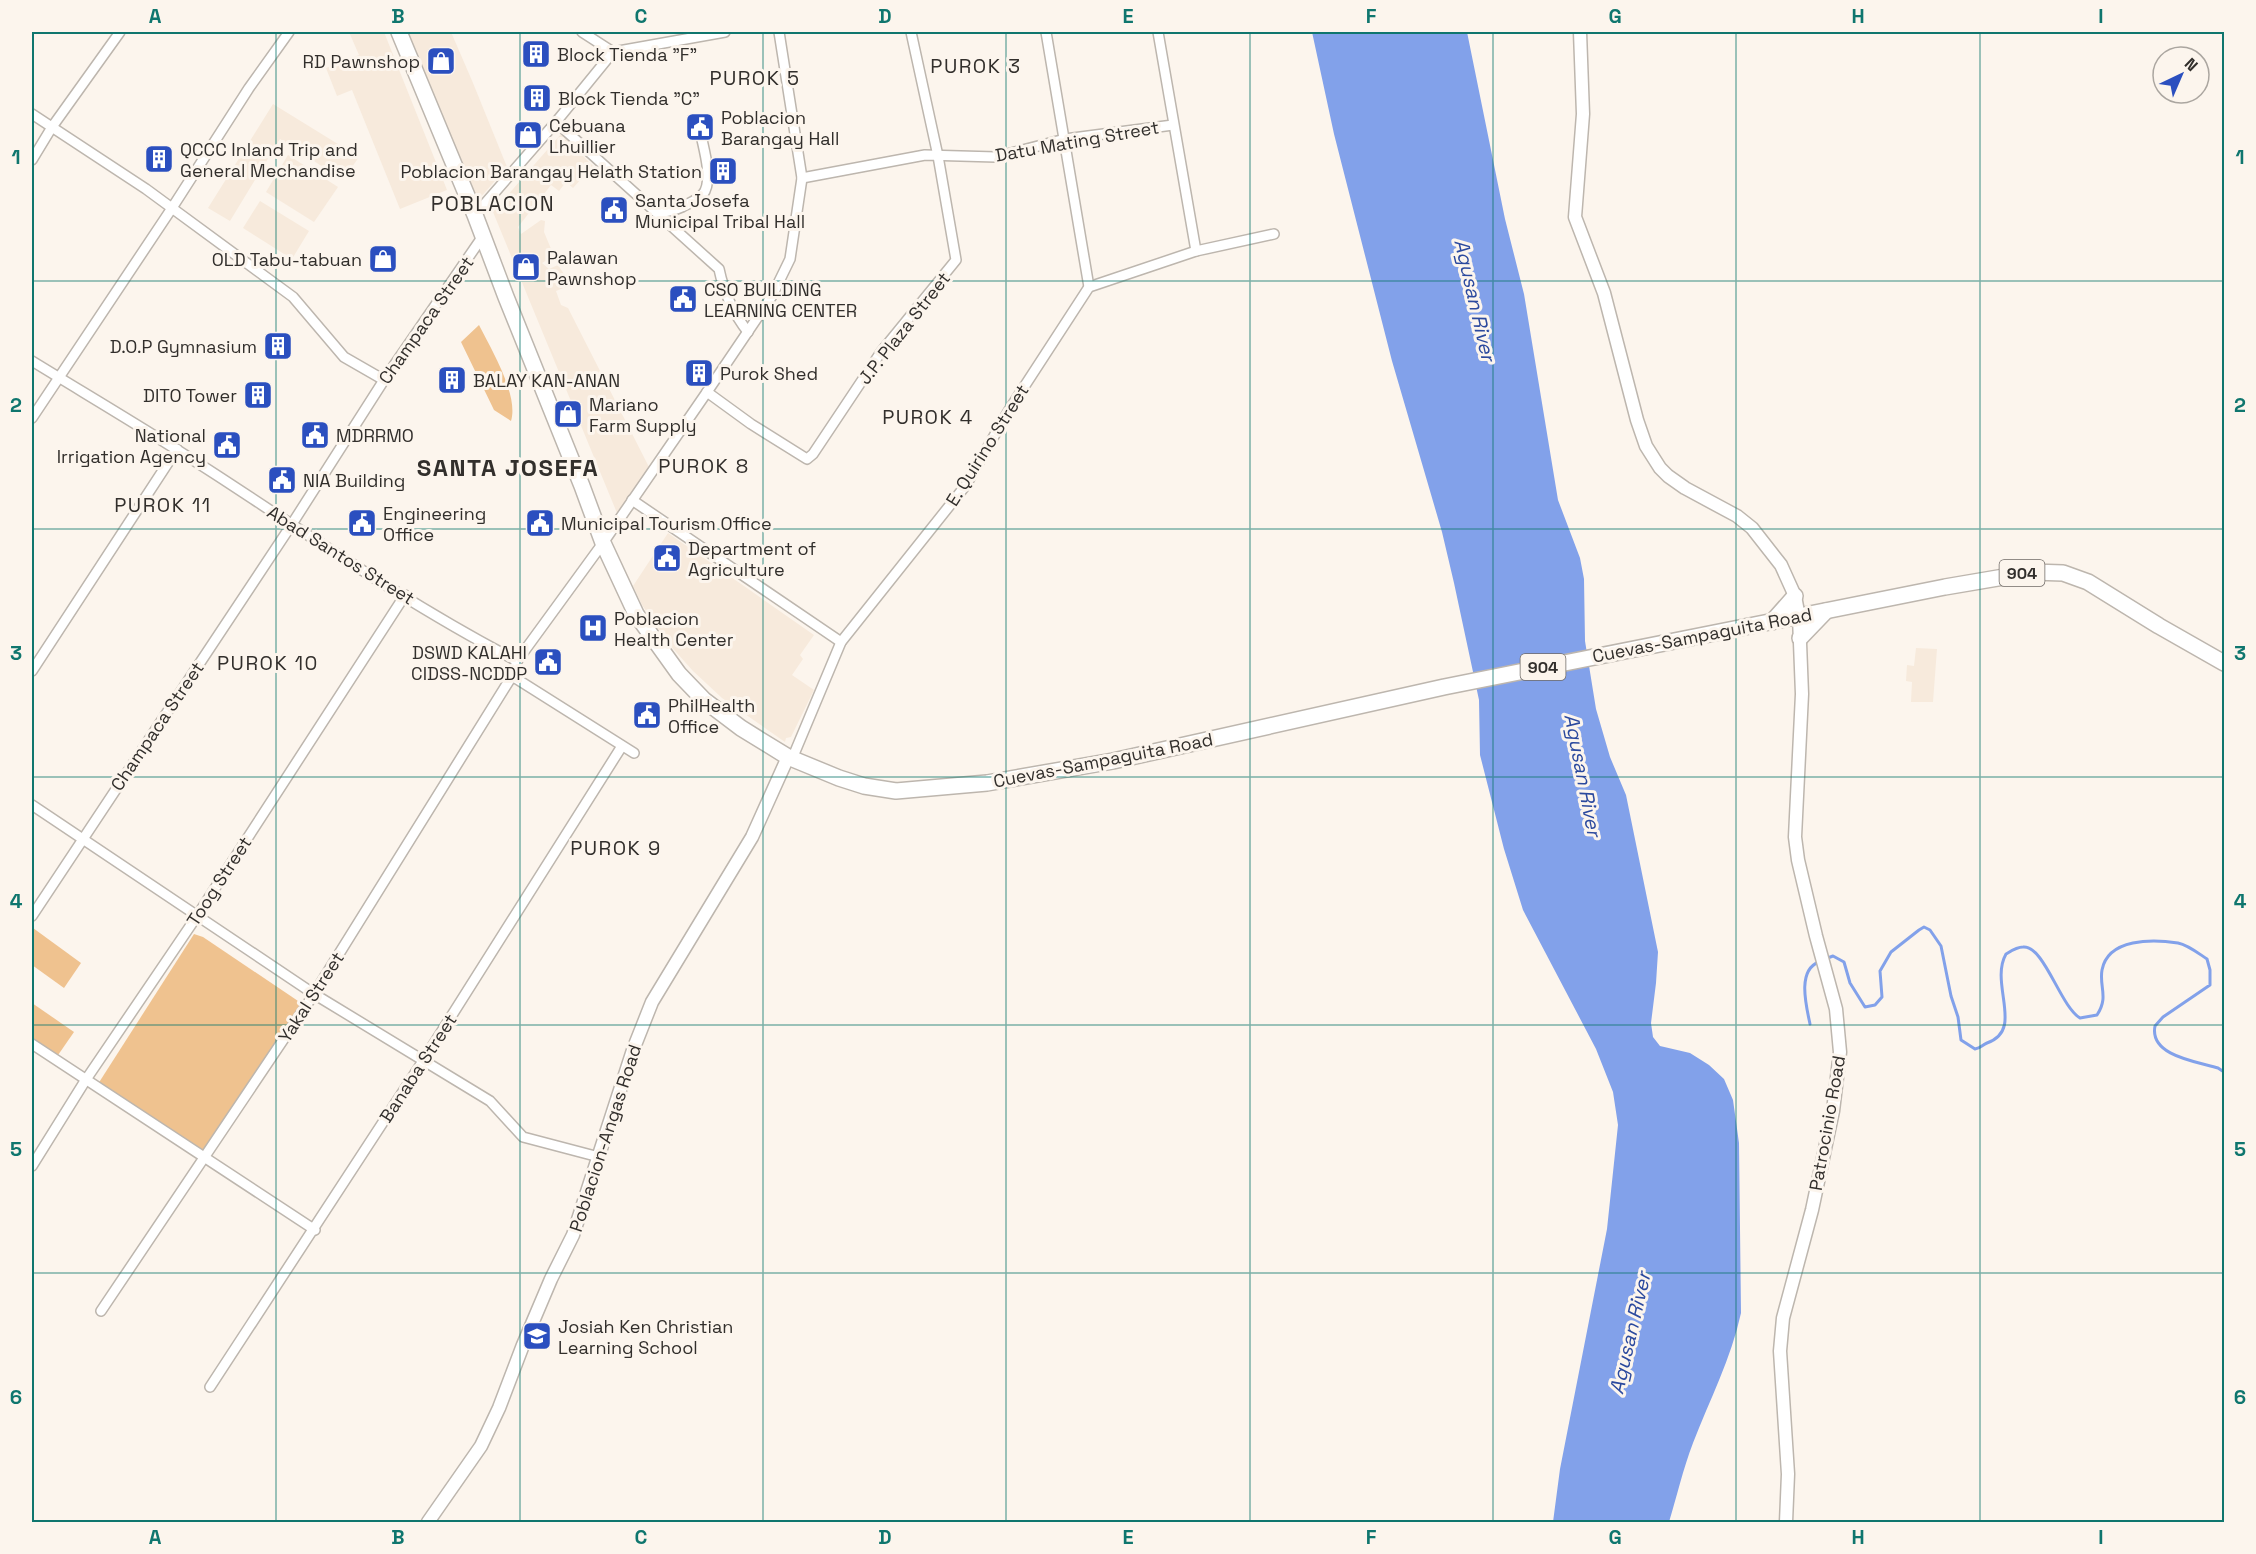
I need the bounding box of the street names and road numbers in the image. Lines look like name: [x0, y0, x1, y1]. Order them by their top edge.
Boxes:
street label: Datu Mating Street: [993, 115, 1161, 167]
street label: Champaca Street: [373, 252, 479, 388]
street label: J.P. Plaza Street: [853, 267, 955, 389]
street label: E. Quirino Street: [940, 380, 1034, 510]
street label: Abad Santos Street: [263, 500, 419, 610]
road number: 904: [2000, 560, 2044, 586]
street label: Cuevas-Sampaguita Road: [1590, 602, 1814, 668]
road number: 904: [1520, 654, 1566, 680]
street label: Champaca Street: [105, 657, 209, 795]
street label: Cuevas-Sampaguita Road: [991, 727, 1215, 793]
street label: Toog Street: [182, 832, 256, 930]
street label: Yakal Street: [273, 947, 349, 1047]
street label: Banaba Street: [374, 1009, 462, 1127]
street label: Poblacion-Angas Road: [564, 1041, 646, 1235]
street label: Patrocinio Road: [1804, 1054, 1850, 1192]

